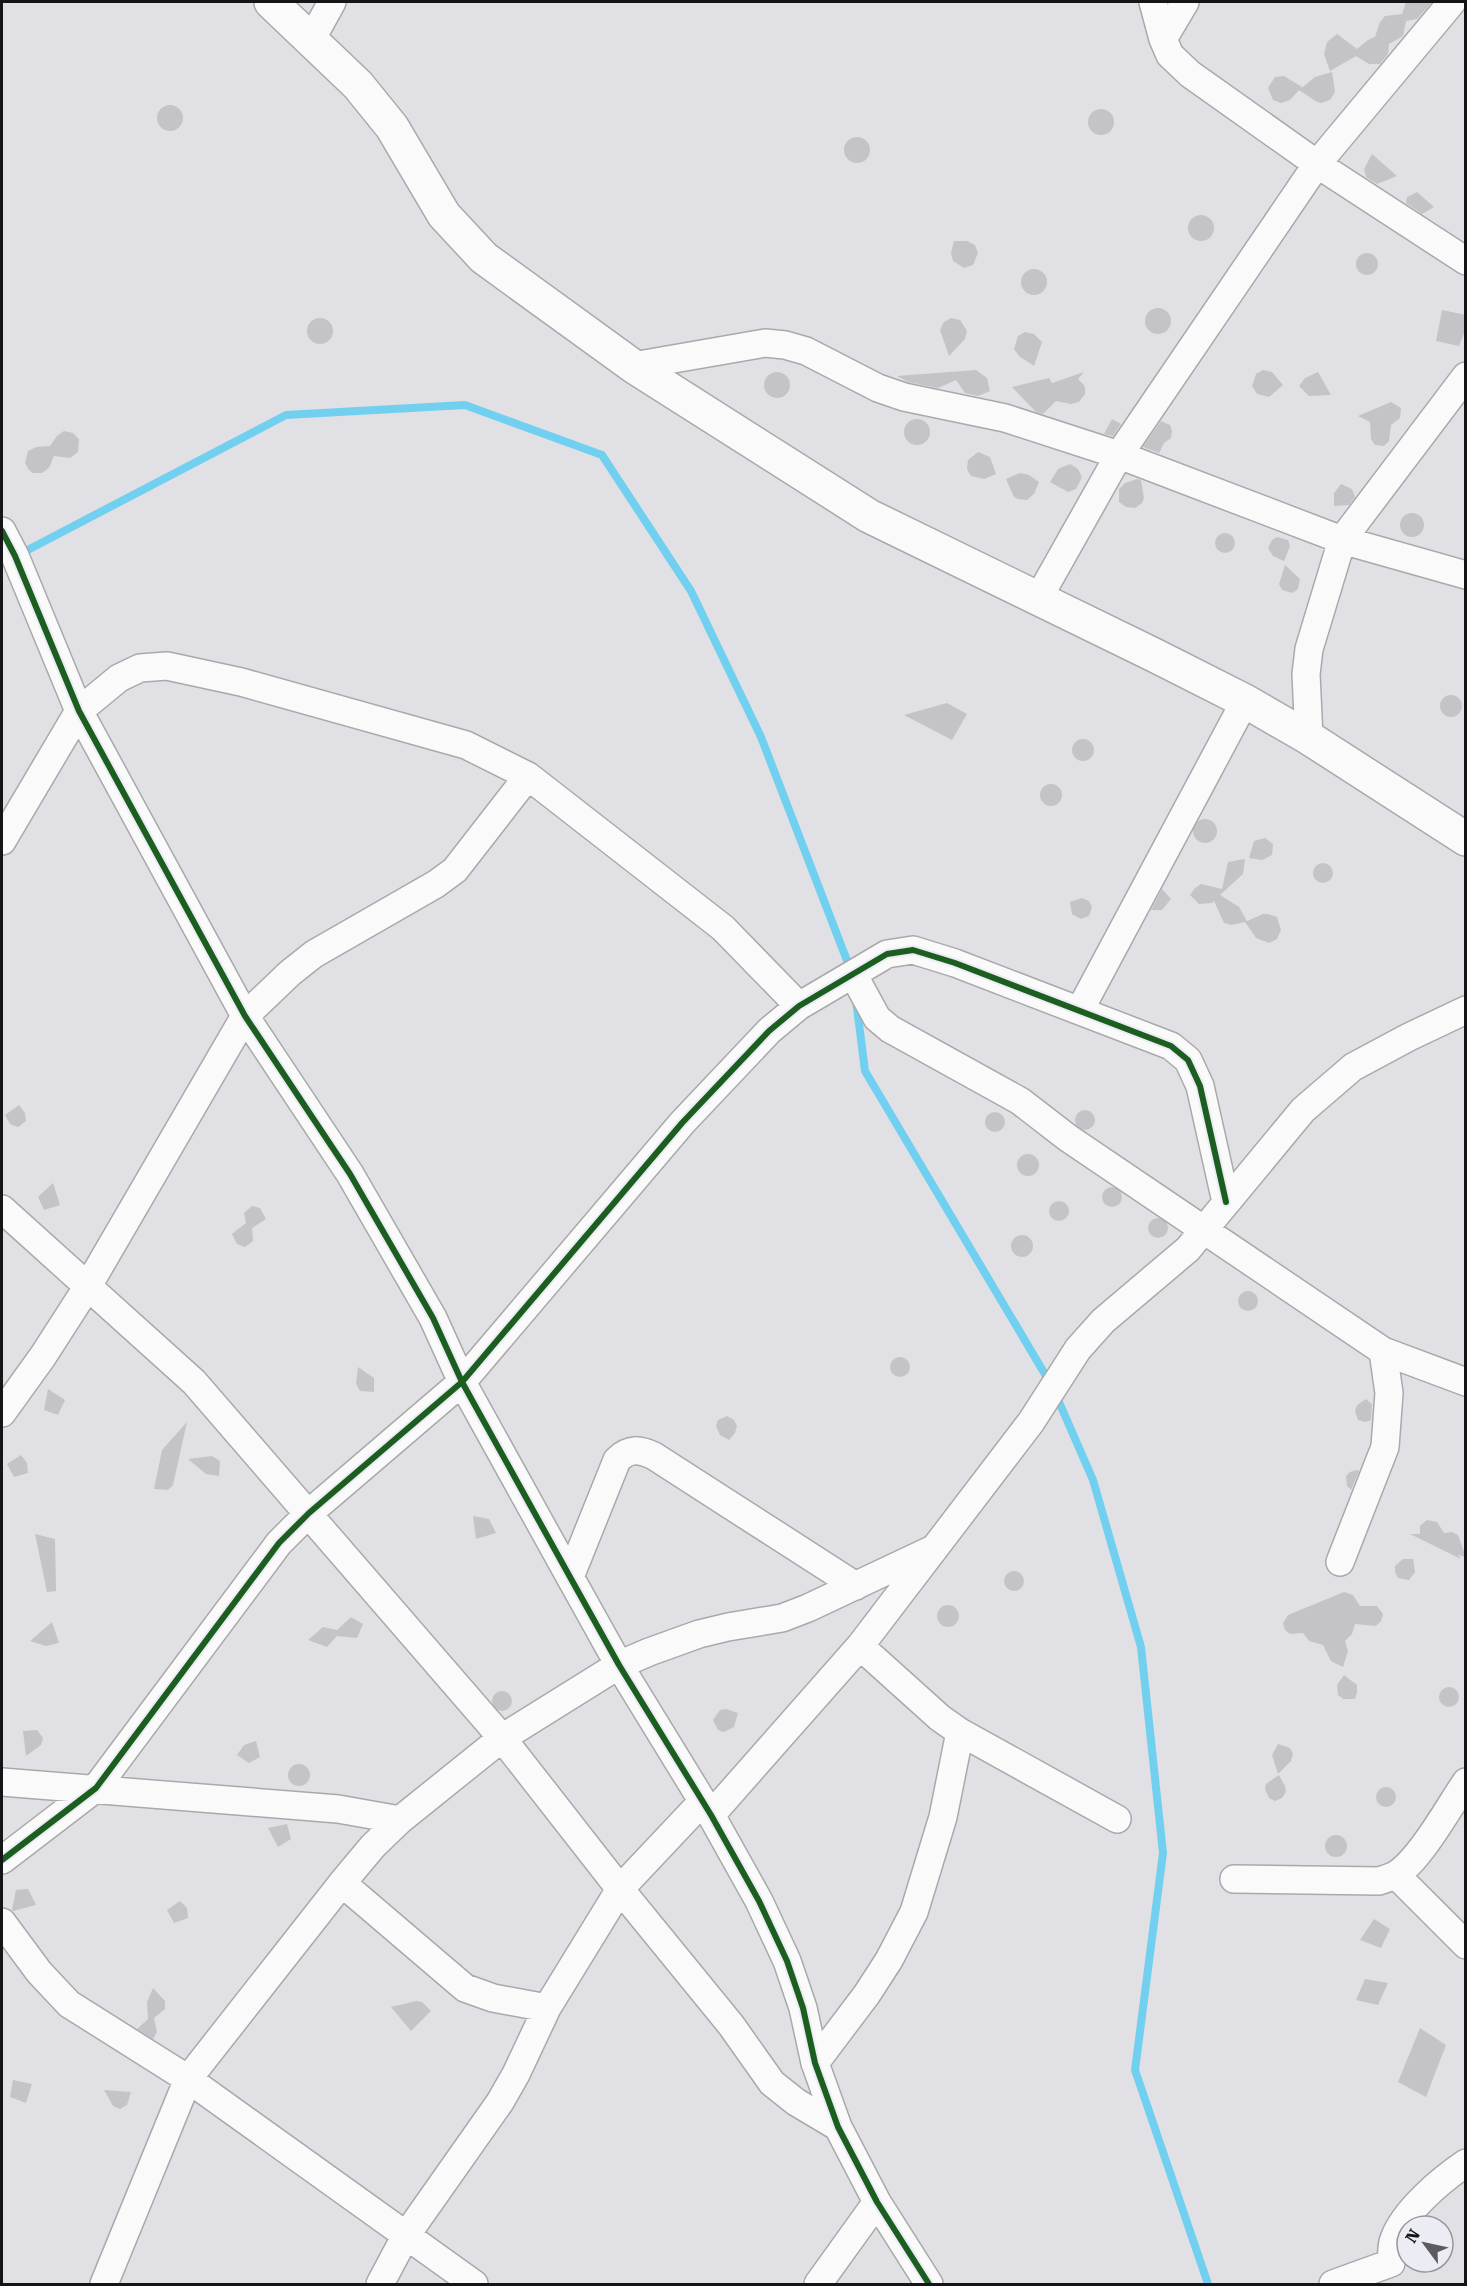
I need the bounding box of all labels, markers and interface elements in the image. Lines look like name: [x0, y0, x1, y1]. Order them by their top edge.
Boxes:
north arrow: [1395, 2214, 1455, 2274]
text: N: [1402, 2226, 1424, 2246]

